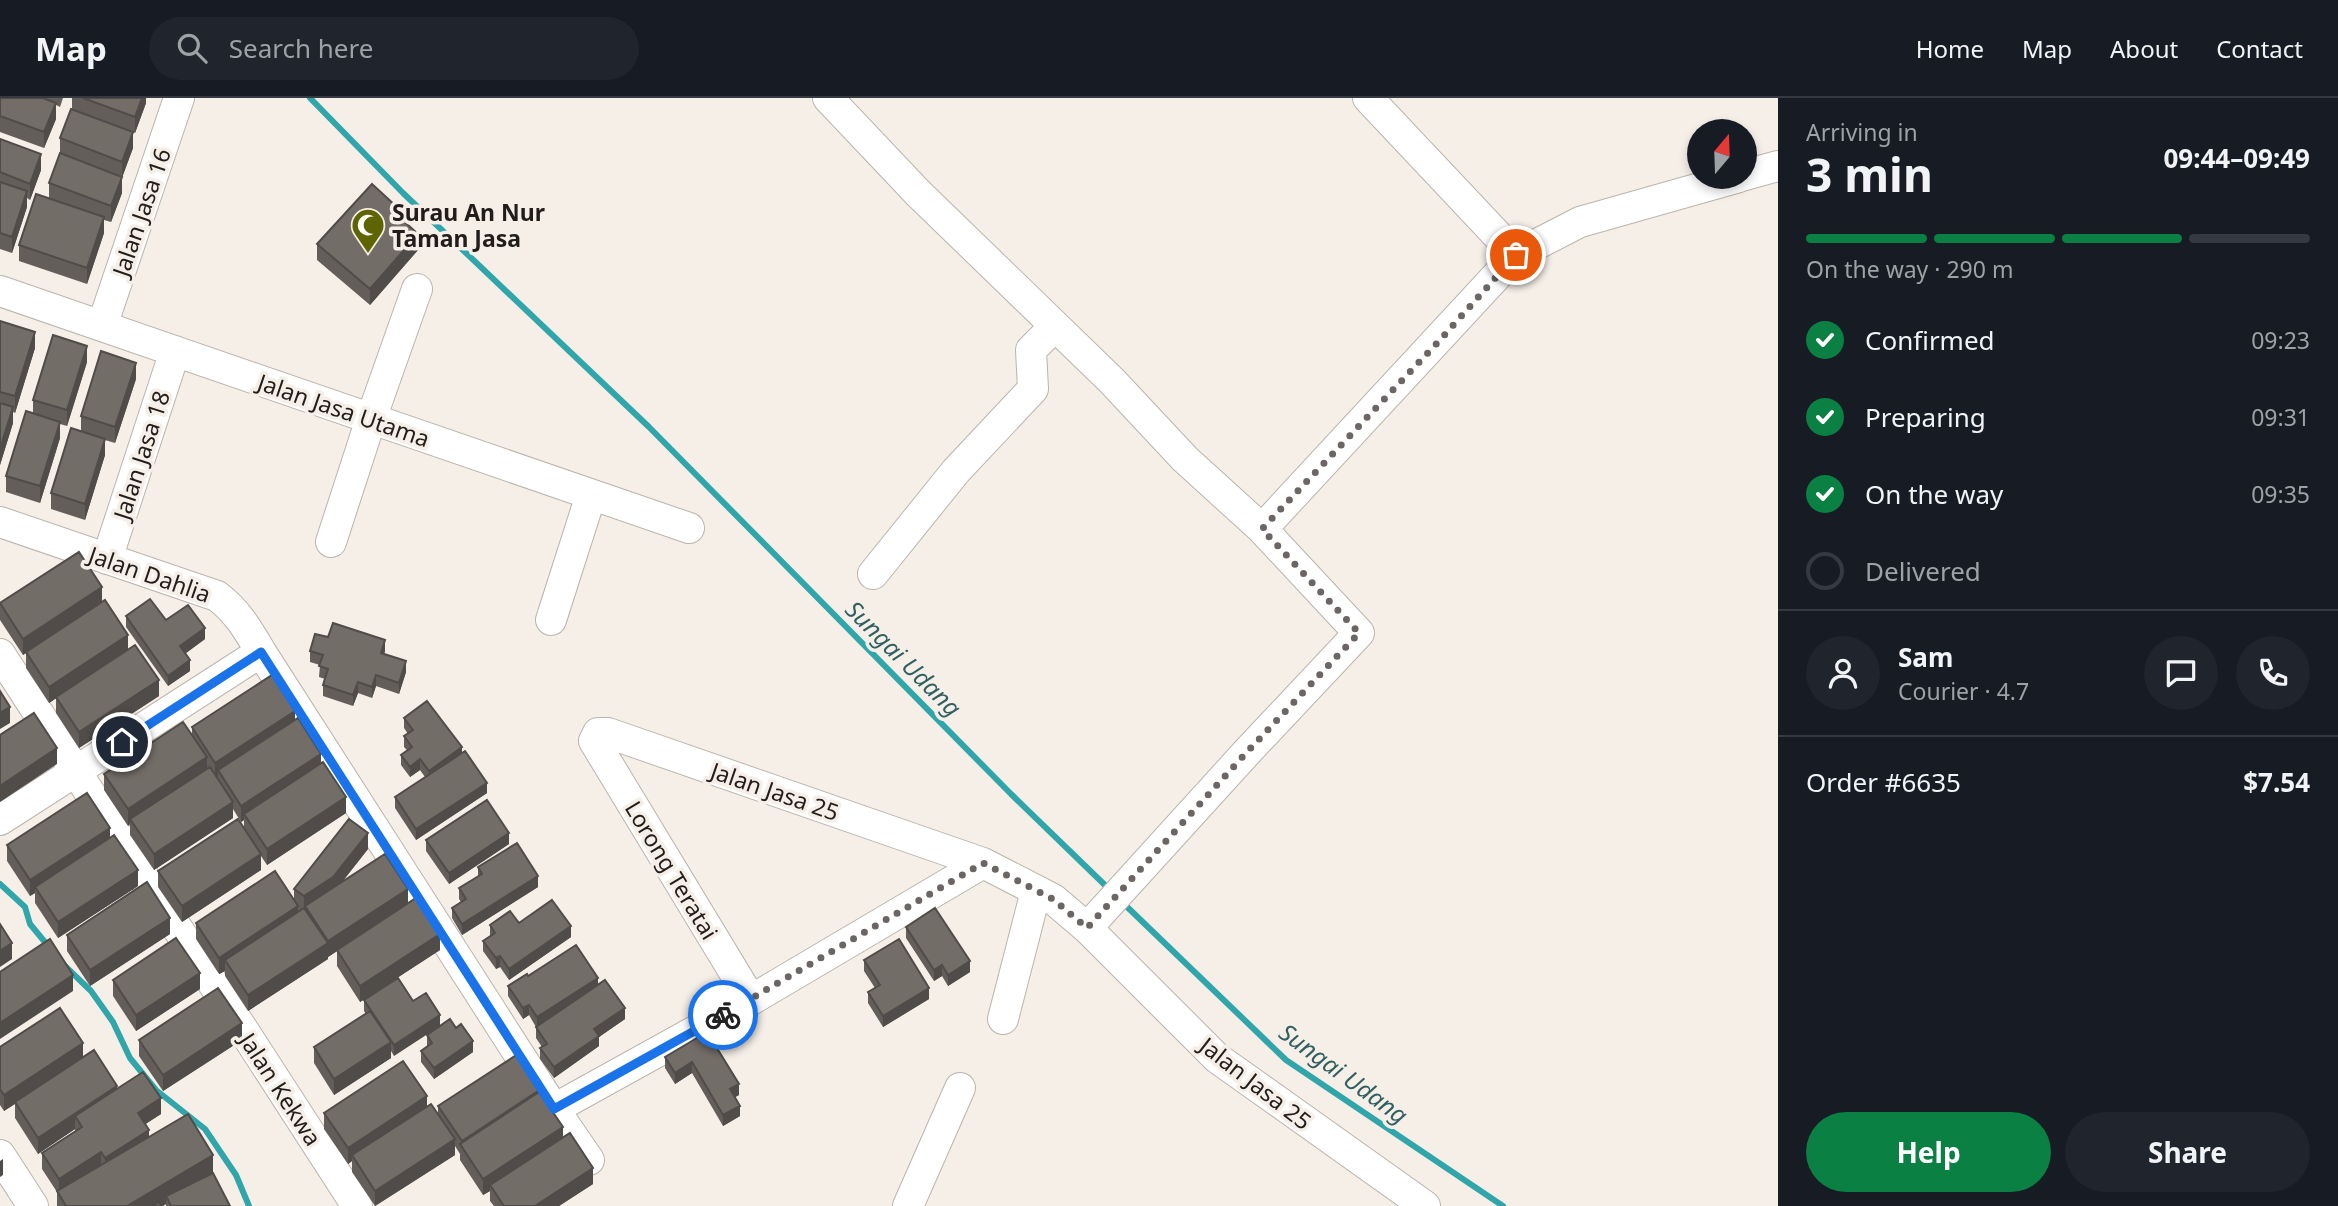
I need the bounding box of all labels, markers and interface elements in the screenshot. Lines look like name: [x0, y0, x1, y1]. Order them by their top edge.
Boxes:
search box: [149, 17, 639, 80]
text: Map: [35, 26, 107, 71]
icon: search: [173, 29, 211, 67]
text: Search here: [229, 30, 373, 66]
text: Home: [1916, 32, 1984, 65]
text: Map: [2022, 32, 2072, 65]
text: About: [2110, 32, 2178, 65]
text: Contact: [2216, 32, 2303, 65]
text: Arriving in: [1806, 116, 1918, 148]
north arrow: [1687, 119, 1757, 189]
map controls: [1687, 119, 1757, 189]
text: 09:44–09:49: [2163, 140, 2310, 176]
text: 3 min: [1806, 143, 1933, 205]
street label: Jalan Jasa 16: [103, 144, 178, 282]
place label: Surau An Nur Taman Jasa: [392, 196, 545, 254]
mosque icon: Surau An Nur Taman Jasa: [349, 206, 387, 255]
pin: [1486, 225, 1546, 285]
icon: bag: [1497, 236, 1535, 274]
text: On the way · 290 m: [1806, 253, 2013, 285]
icon: check: [1806, 321, 1844, 359]
text: Confirmed: [1865, 322, 1995, 358]
text: 09:23: [2251, 324, 2310, 356]
street label: Jalan Jasa Utama: [252, 365, 434, 454]
street label: Jalan Jasa 18: [105, 387, 177, 525]
icon: check: [1806, 398, 1844, 436]
text: Preparing: [1865, 399, 1986, 435]
text: 09:31: [2251, 401, 2310, 433]
icon: check: [1806, 475, 1844, 513]
text: On the way: [1865, 476, 2003, 512]
text: 09:35: [2251, 478, 2310, 510]
street label: Jalan Dahlia: [83, 538, 215, 610]
text: Delivered: [1865, 553, 1981, 589]
water label: Sungai Udang: [839, 593, 969, 723]
button: person: [1806, 636, 1880, 710]
button: chat: [2144, 636, 2218, 710]
button: phone: [2236, 636, 2310, 710]
text: Sam: [1898, 639, 1953, 675]
text: Courier · 4.7: [1898, 675, 2029, 707]
pin: [92, 712, 152, 772]
icon: home: [103, 723, 141, 761]
street label: Jalan Jasa 25: [705, 753, 843, 828]
text: Order #6635: [1806, 764, 1961, 800]
text: $7.54: [2243, 764, 2310, 800]
street label: Lorong Teratai: [618, 795, 726, 945]
courier: [688, 980, 758, 1050]
icon: bike: [704, 996, 742, 1034]
water label: Sungai Udang: [1273, 1015, 1415, 1131]
street label: Jalan Kekwa: [231, 1025, 329, 1152]
street label: Jalan Jasa 25: [1192, 1028, 1318, 1137]
button: Help: [1806, 1112, 2051, 1192]
button: Share: [2065, 1112, 2310, 1192]

